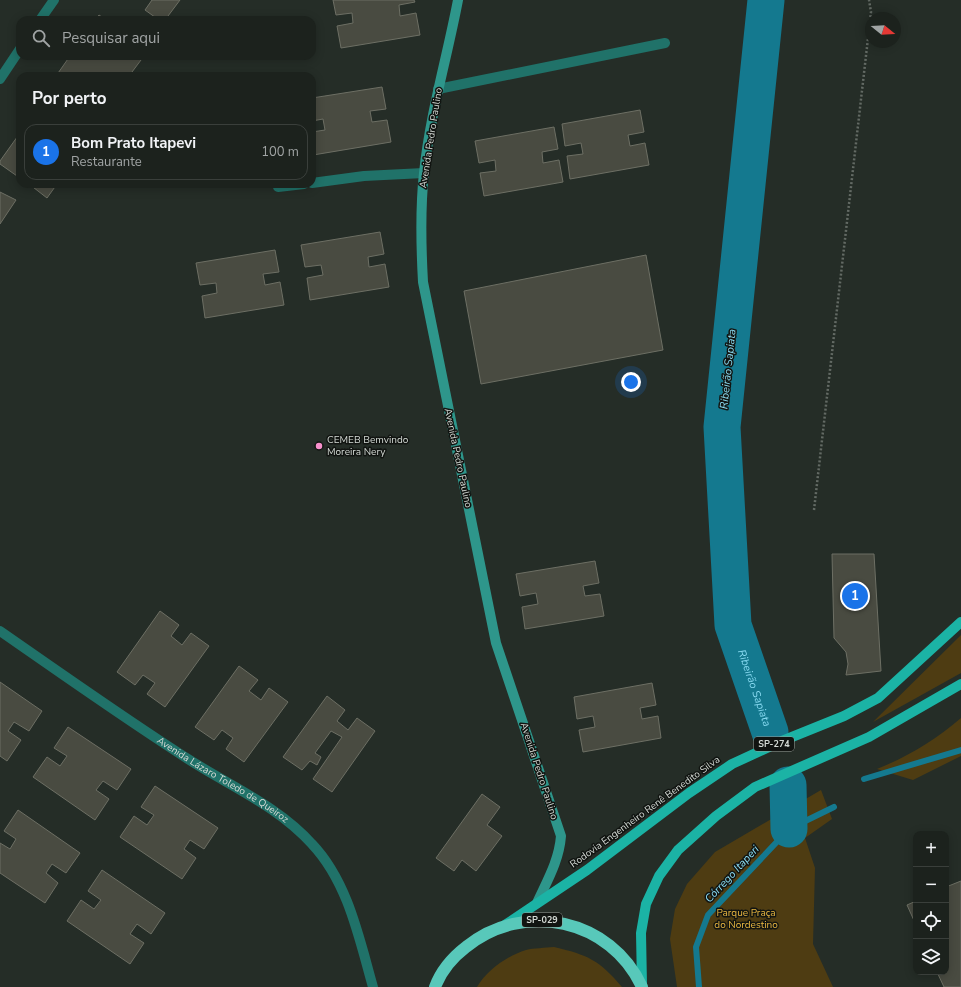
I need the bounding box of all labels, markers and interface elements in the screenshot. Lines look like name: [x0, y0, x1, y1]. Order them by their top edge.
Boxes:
north arrow: [865, 12, 901, 48]
search box: [16, 16, 316, 60]
icon: search: [30, 27, 52, 49]
text: Pesquisar aqui: [62, 28, 160, 48]
street label: Avenida Pedro Paulino: [416, 86, 446, 189]
text: Por perto: [32, 87, 107, 110]
text: Bom Prato Itapevi: [71, 133, 196, 153]
text: 1: [42, 143, 50, 161]
text: 100 m: [261, 143, 299, 161]
text: Restaurante: [71, 153, 142, 171]
water label: Ribeirão Sapiata: [716, 328, 740, 410]
your location: [621, 372, 641, 392]
street label: Avenida Pedro Paulino: [441, 407, 475, 510]
place label: CEMEB Bemvindo Moreira Nery: [327, 433, 409, 459]
marker: CEMEB Bemvindo Moreira Nery: [314, 441, 324, 451]
pin: 1: [842, 581, 868, 611]
water label: Ribeirão Sapiata: [734, 647, 775, 728]
street label: Avenida Pedro Paulino: [517, 721, 561, 822]
street label: Avenida Lázaro Toledo de Queiroz: [154, 734, 292, 827]
road number: SP-274: [754, 737, 794, 751]
street label: Rodovia Engenheiro Renê Benedito Silva: [567, 753, 723, 871]
map controls: [913, 831, 949, 975]
button: +: [913, 831, 949, 867]
water label: Córrego Itaperi: [701, 842, 763, 906]
button: −: [913, 867, 949, 903]
button: locate: [913, 903, 949, 939]
park label: Parque Praça do Nordestino: [714, 906, 778, 932]
road number: SP-029: [522, 913, 562, 927]
button: layers: [913, 939, 949, 975]

